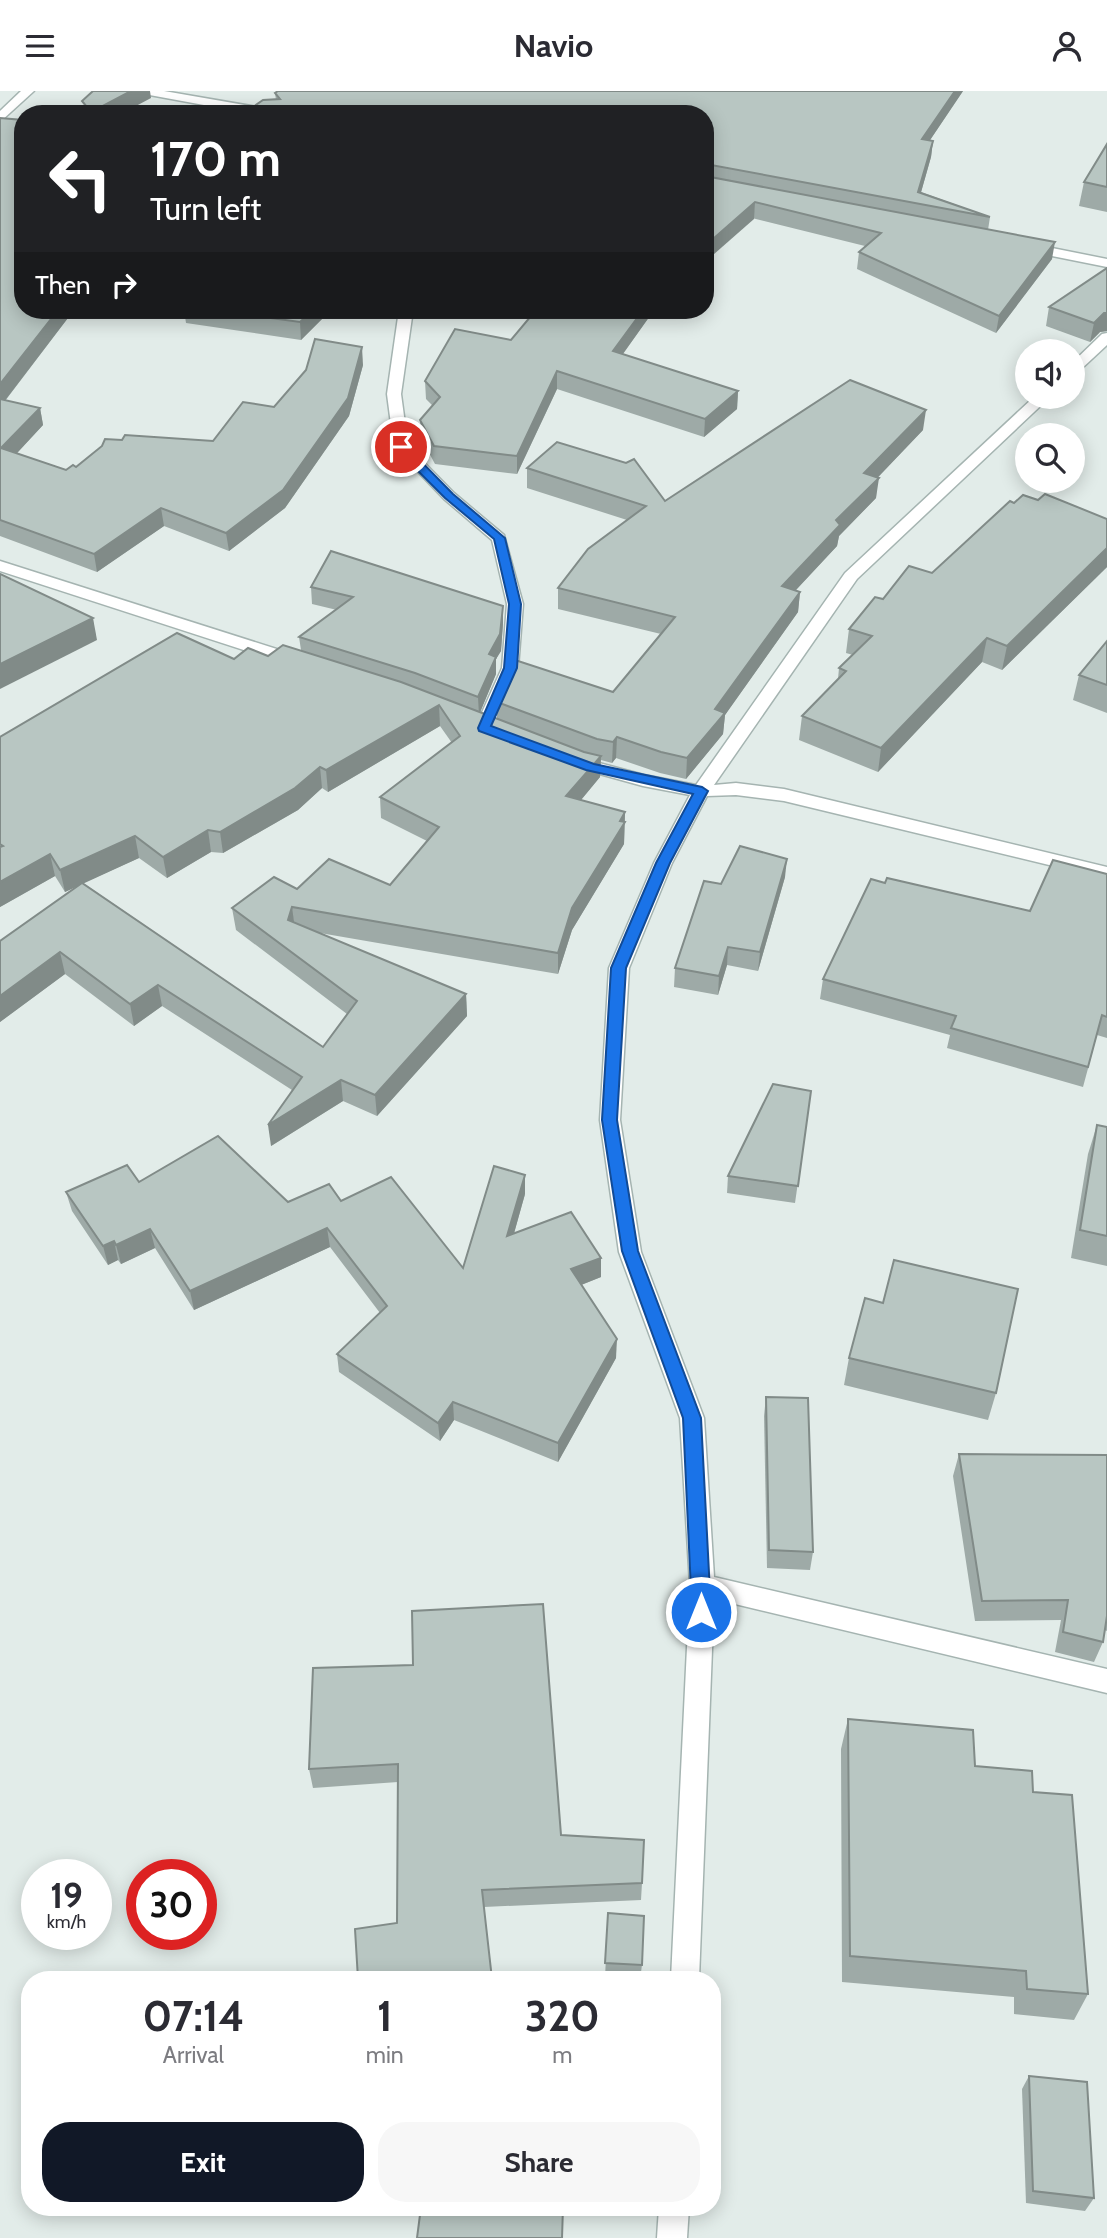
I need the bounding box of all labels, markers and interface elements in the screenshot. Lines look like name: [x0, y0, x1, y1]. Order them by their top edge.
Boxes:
text: Navio: [514, 26, 593, 65]
icon: menu: [21, 27, 59, 65]
icon: person: [1048, 27, 1086, 65]
text: 170 m: [150, 129, 281, 188]
icon: left: [35, 133, 126, 224]
text: Turn left: [150, 189, 261, 228]
icon: right: [105, 266, 143, 304]
text: Then: [35, 269, 91, 301]
map controls: [1015, 339, 1085, 493]
button: sound: [1015, 339, 1085, 409]
pin: [371, 417, 431, 477]
button: search: [1015, 423, 1085, 493]
icon: arrive: [382, 428, 420, 466]
position arrow: [664, 1575, 738, 1649]
speed limit sign: 30: [126, 1859, 217, 1950]
text: 19: [50, 1874, 83, 1917]
text: km/h: [47, 1911, 86, 1933]
text: 07:14: [142, 1990, 244, 2042]
text: 1: [377, 1990, 392, 2042]
text: 320: [525, 1990, 600, 2042]
text: Arrival: [163, 2041, 224, 2069]
text: min: [366, 2041, 404, 2069]
text: m: [552, 2041, 572, 2069]
button: Exit: [42, 2122, 364, 2202]
button: Share: [378, 2122, 700, 2202]

